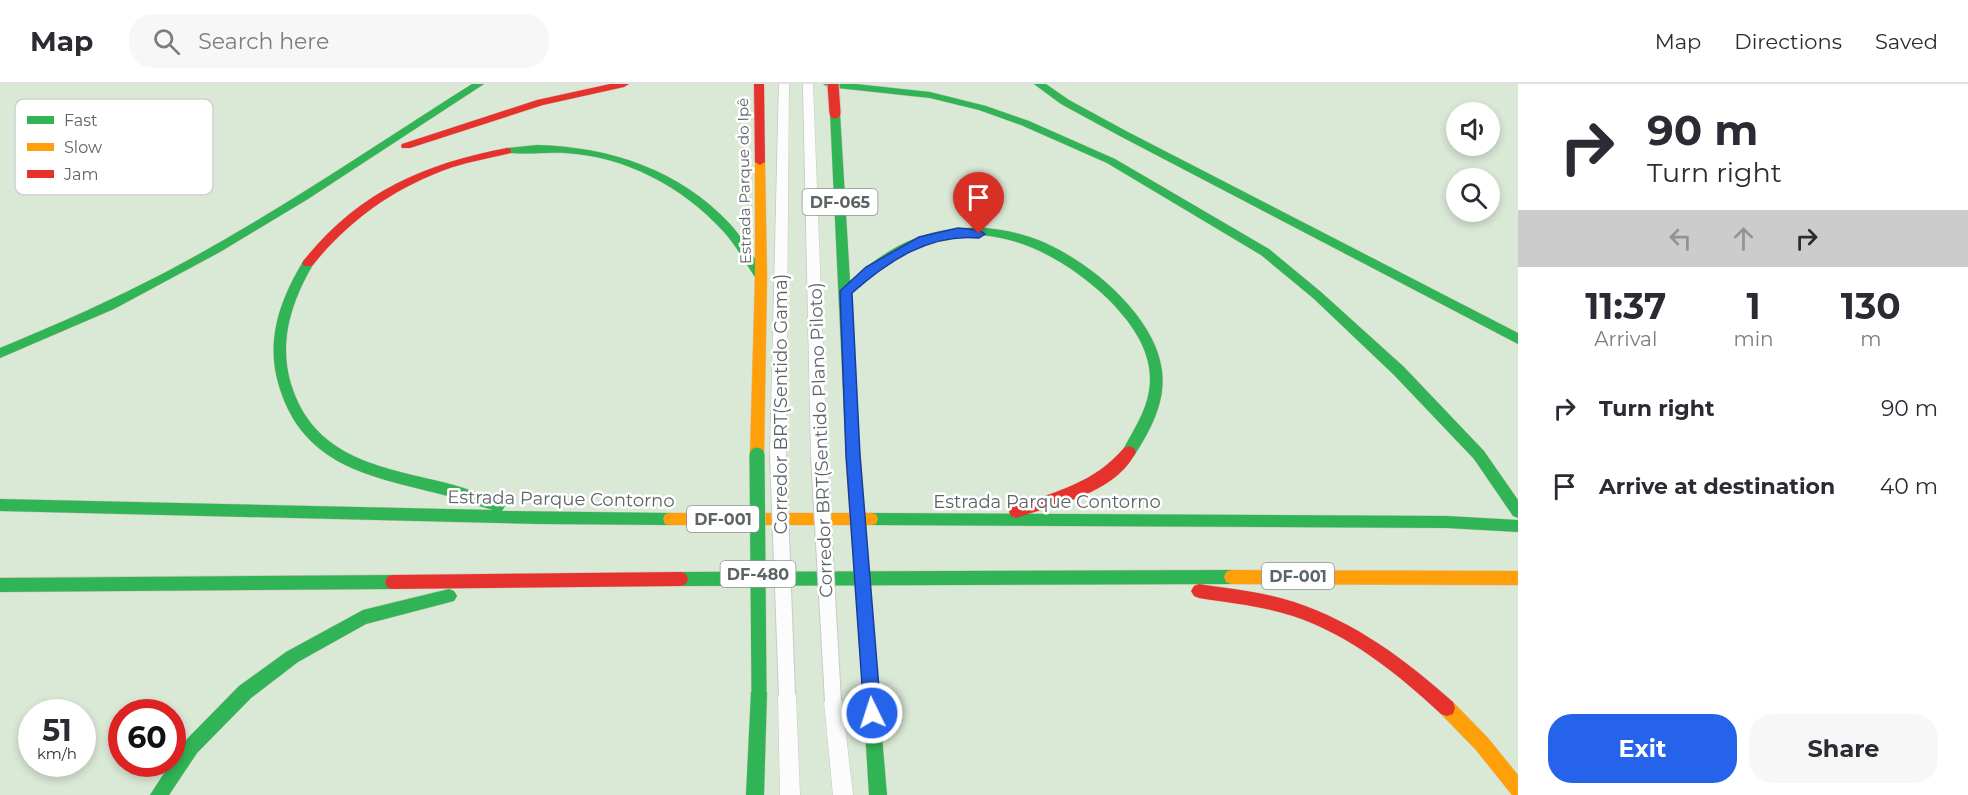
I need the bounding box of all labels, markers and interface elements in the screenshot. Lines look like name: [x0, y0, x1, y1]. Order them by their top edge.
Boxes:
search box: [129, 14, 549, 68]
text: Map: [30, 24, 93, 58]
icon: search: [150, 25, 183, 58]
text: Search here: [198, 28, 329, 55]
text: Map: [1655, 29, 1701, 54]
text: Directions: [1734, 29, 1842, 54]
text: Saved: [1875, 29, 1938, 54]
street label: Estrada Parque do Ipê: [733, 98, 755, 264]
legend: [15, 99, 213, 195]
map controls: [1446, 102, 1500, 222]
button: sound: [1446, 102, 1500, 156]
text: 90 m: [1647, 104, 1758, 156]
icon: right: [1548, 108, 1626, 186]
text: Fast: [64, 111, 98, 130]
text: Slow: [64, 138, 102, 157]
text: Turn right: [1647, 156, 1782, 189]
text: Jam: [63, 165, 98, 184]
button: search: [1446, 168, 1500, 222]
pin: [953, 172, 1004, 234]
icon: arrive: [962, 181, 995, 214]
road number: DF-065: [802, 189, 878, 215]
icon: left: [1664, 222, 1697, 255]
icon: ahead: [1727, 222, 1760, 255]
icon: right: [1790, 222, 1823, 255]
street label: Corredor BRT(Sentido Gama): [770, 274, 792, 534]
street label: Corredor BRT(Sentido Plano Piloto): [805, 282, 837, 598]
text: 11:37: [1585, 284, 1666, 328]
text: 1: [1746, 284, 1761, 328]
text: 130: [1841, 284, 1901, 328]
text: Arrival: [1594, 327, 1657, 351]
text: min: [1733, 327, 1774, 351]
text: m: [1860, 327, 1881, 351]
icon: right: [1548, 392, 1581, 425]
text: Turn right: [1599, 395, 1714, 422]
text: 90 m: [1881, 395, 1938, 422]
icon: arrive: [1548, 470, 1581, 503]
text: Arrive at destination: [1599, 473, 1835, 500]
text: 40 m: [1880, 473, 1938, 500]
street label: Estrada Parque Contorno: [447, 486, 675, 512]
street label: Estrada Parque Contorno: [933, 491, 1161, 513]
road number: DF-001: [687, 506, 759, 532]
road number: DF-480: [720, 561, 795, 587]
road number: DF-001: [1262, 563, 1334, 589]
position arrow: [840, 681, 904, 745]
speed limit sign: 60: [108, 699, 186, 777]
text: 51: [42, 712, 72, 749]
button: Exit: [1548, 714, 1737, 783]
button: Share: [1749, 714, 1938, 783]
text: km/h: [37, 744, 77, 763]

